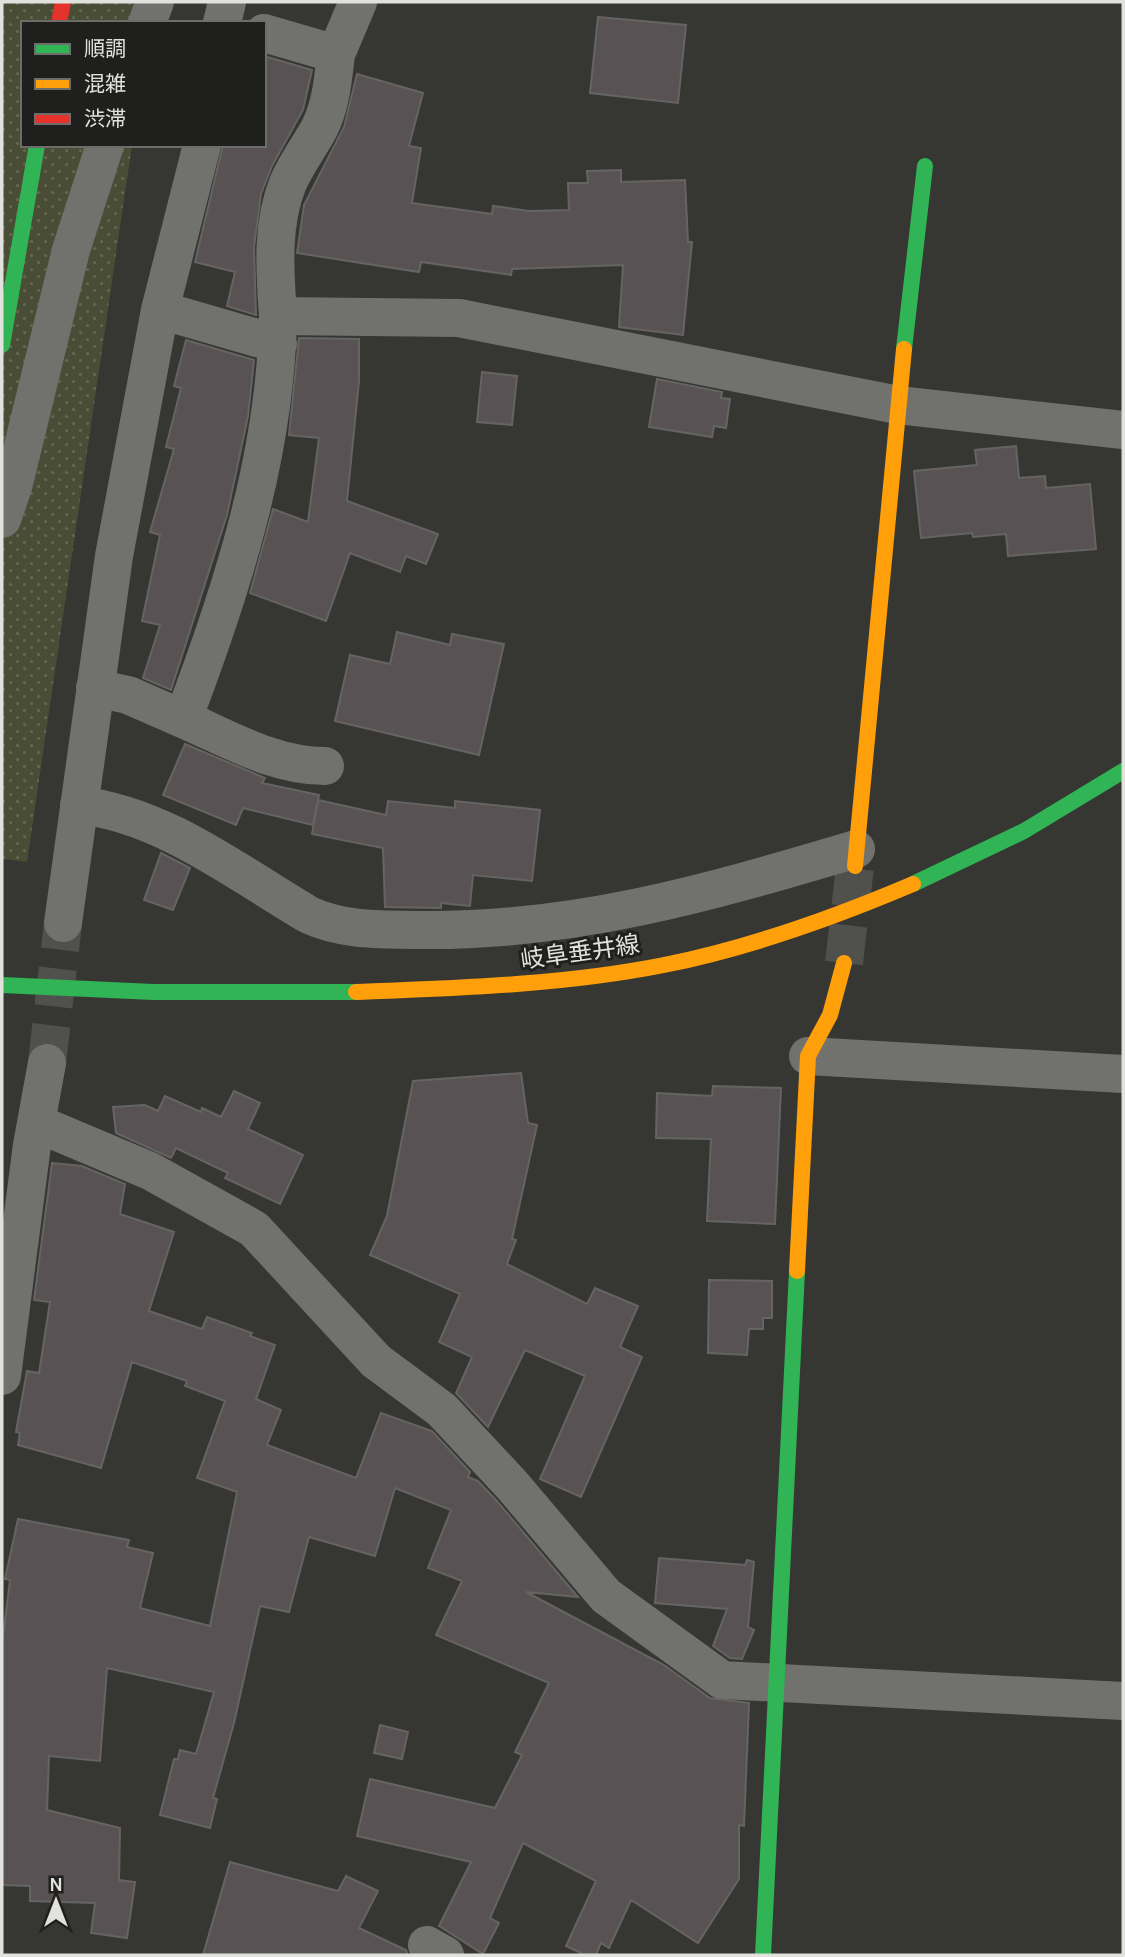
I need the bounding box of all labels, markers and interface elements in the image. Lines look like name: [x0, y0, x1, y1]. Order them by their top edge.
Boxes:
legend: [21, 21, 266, 147]
text: 順調: [84, 37, 126, 61]
text: 混雑: [84, 72, 126, 96]
text: 渋滞: [84, 107, 126, 131]
street label: 岐阜垂井線: [519, 930, 641, 974]
north arrow: [21, 1866, 91, 1936]
text: N: [49, 1874, 63, 1896]

